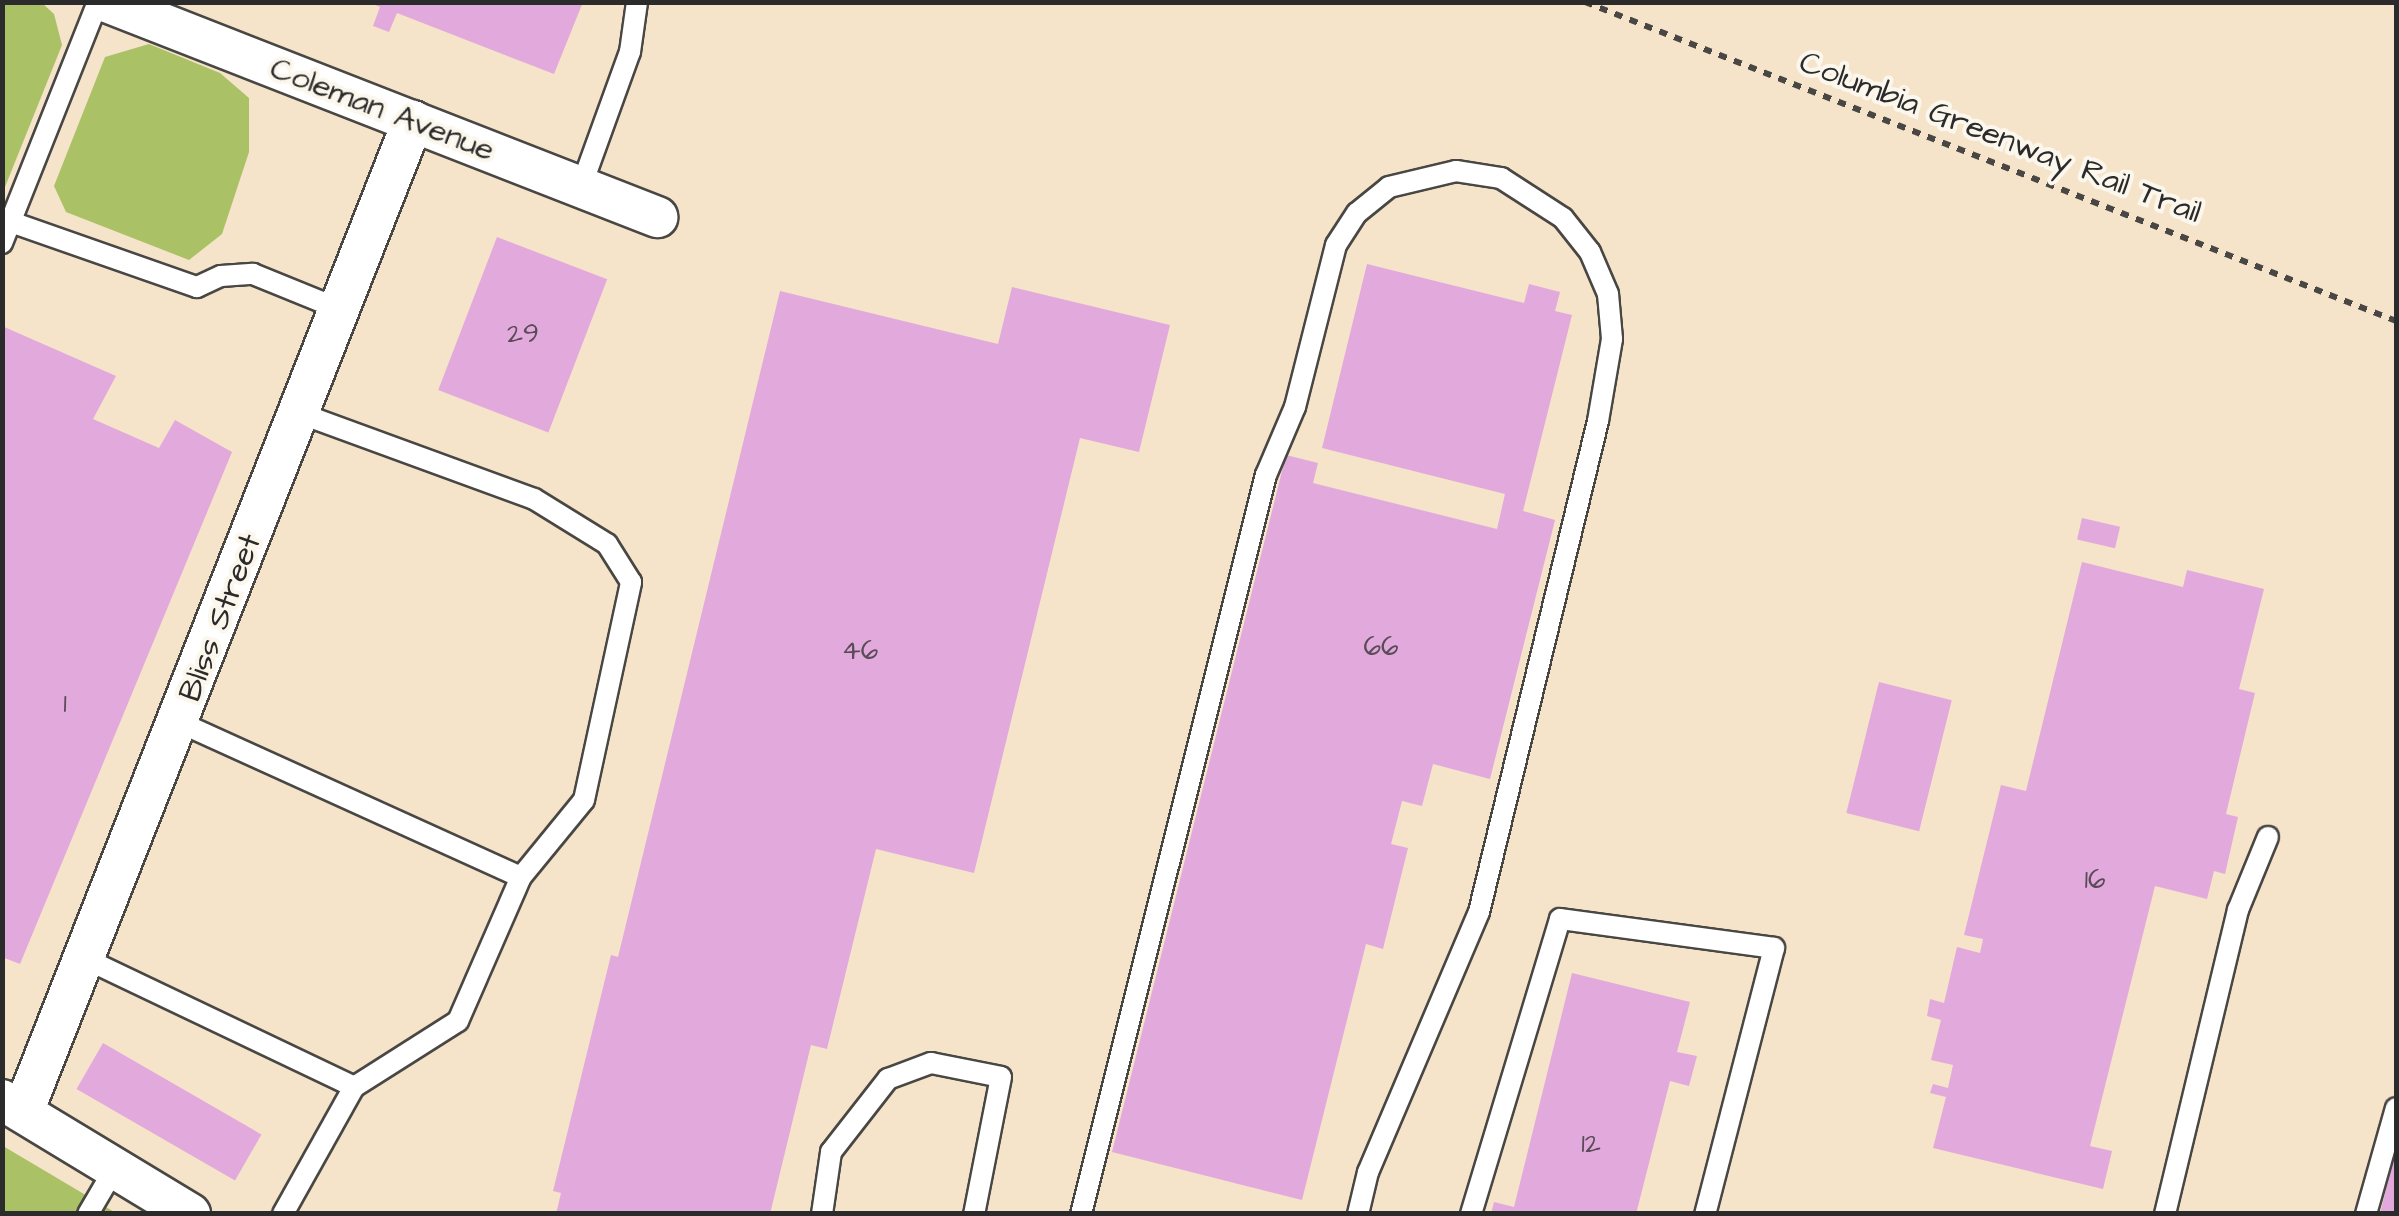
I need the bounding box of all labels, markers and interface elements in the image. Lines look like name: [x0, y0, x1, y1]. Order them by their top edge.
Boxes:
street label: Columbia Greenway Rail Trail: [1794, 44, 2206, 232]
street label: Coleman Avenue: [265, 50, 499, 170]
house number: 29: [507, 317, 539, 351]
street label: Bliss Street: [171, 529, 271, 707]
house number: 66: [1363, 630, 1399, 664]
house number: 46: [842, 634, 878, 668]
house number: 1: [63, 687, 67, 721]
house number: 16: [2084, 863, 2106, 897]
house number: 12: [1581, 1127, 1601, 1161]

